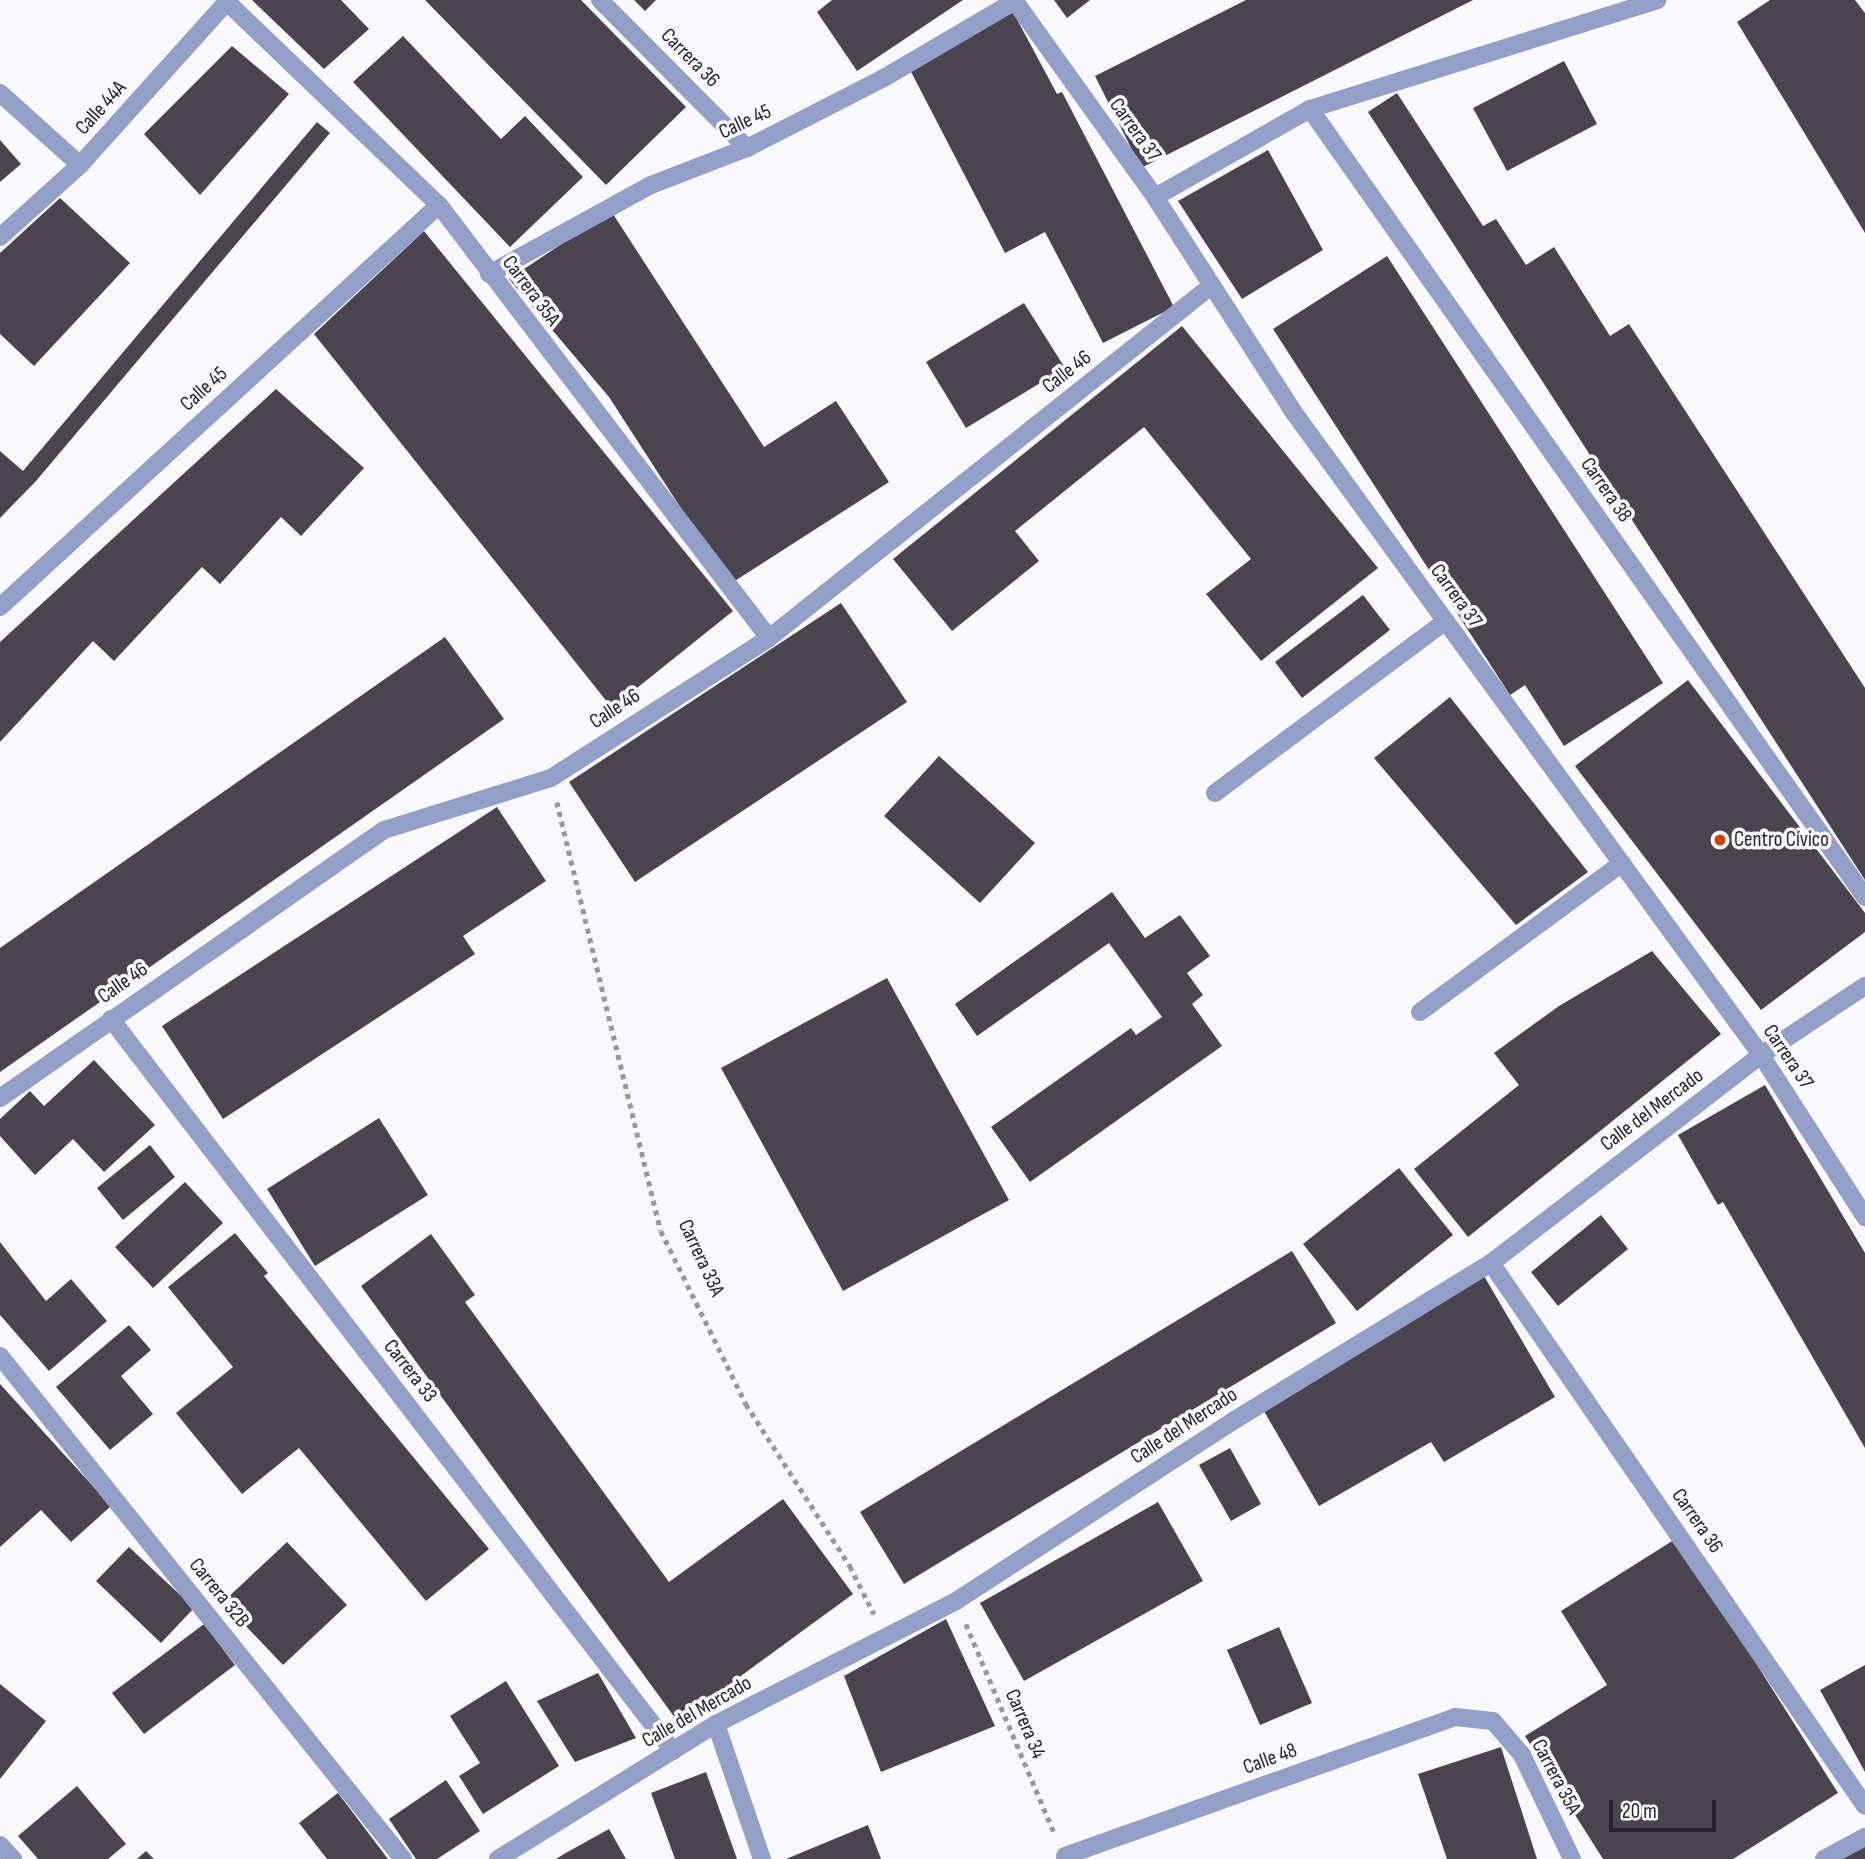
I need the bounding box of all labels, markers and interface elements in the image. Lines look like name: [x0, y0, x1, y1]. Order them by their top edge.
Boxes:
street label: Carrera 36: [655, 23, 725, 93]
street label: Calle 44A: [70, 76, 132, 140]
street label: Carrera 37: [1104, 93, 1166, 167]
street label: Calle 45: [715, 99, 775, 145]
street label: Carrera 35A: [496, 251, 566, 331]
street label: Calle 46: [1037, 345, 1097, 399]
street label: Calle 45: [175, 361, 233, 417]
street label: Carrera 38: [1575, 453, 1637, 527]
street label: Carrera 37: [1425, 559, 1487, 633]
street label: Calle 46: [585, 683, 645, 735]
place label: Centro Cívico: [1734, 827, 1829, 853]
marker: Centro Cívico: [1712, 832, 1728, 848]
street label: Calle 46: [93, 957, 153, 1009]
street label: Carrera 37: [1757, 1020, 1819, 1094]
street label: Calle del Mercado: [1596, 1063, 1708, 1157]
street label: Carrera 33A: [672, 1216, 730, 1300]
street label: Carrera 33: [378, 1335, 442, 1407]
street label: Calle del Mercado: [1126, 1382, 1242, 1470]
street label: Carrera 36: [1666, 1484, 1728, 1558]
street label: Carrera 32B: [183, 1553, 255, 1633]
street label: Calle del Mercado: [638, 1671, 756, 1753]
street label: Carrera 34: [999, 1686, 1051, 1762]
street label: Carrera 35A: [1526, 1735, 1586, 1819]
street label: Calle 48: [1240, 1738, 1300, 1780]
scale bar: [1613, 1786, 1720, 1830]
text: 20 m: [1622, 1799, 1657, 1824]

